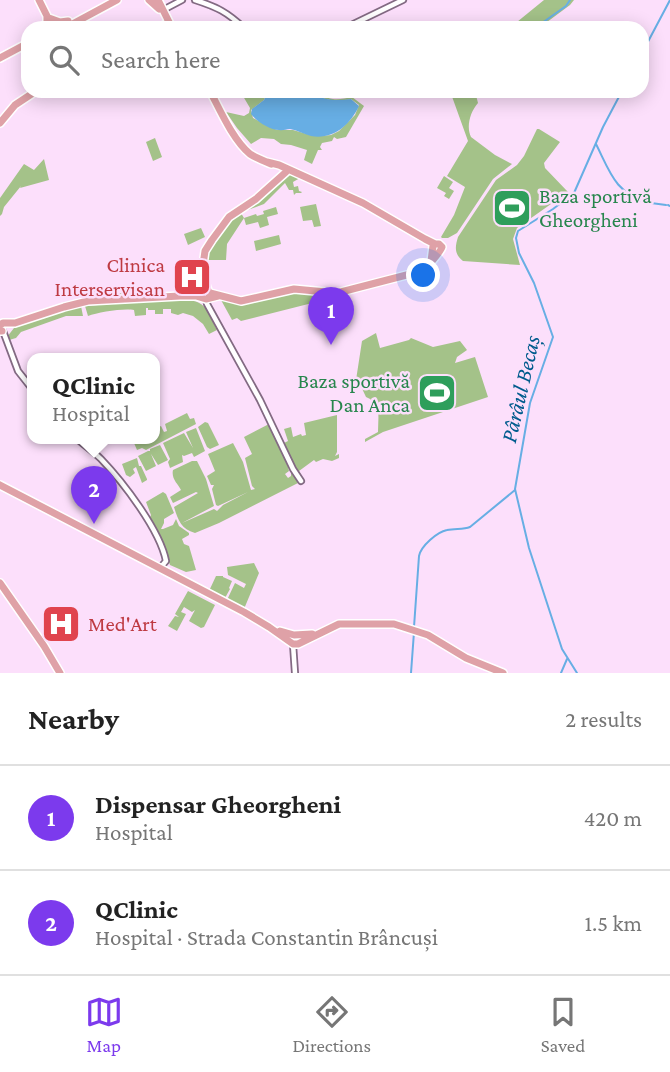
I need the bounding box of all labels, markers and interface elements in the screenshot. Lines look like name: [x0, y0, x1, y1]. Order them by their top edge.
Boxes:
search box: [21, 21, 649, 98]
icon: search: [45, 41, 83, 79]
text: Search here: [101, 45, 220, 74]
place label: Baza sportivă Gheorgheni: [539, 184, 652, 232]
sports icon: Baza sportivă Gheorgheni: [491, 187, 533, 229]
place label: Clinica Interservisan: [55, 253, 165, 301]
hospital icon: Clinica Interservisan: [171, 256, 213, 298]
your location: [406, 258, 440, 292]
pin: 1: [308, 287, 354, 345]
water label: Pârâul Becaș: [495, 332, 547, 445]
popup: [27, 353, 160, 444]
place label: Baza sportivă Dan Anca: [297, 369, 410, 417]
text: QClinic: [52, 371, 135, 400]
sports icon: Baza sportivă Dan Anca: [416, 372, 458, 414]
text: Hospital: [52, 400, 130, 426]
pin: 2: [71, 466, 117, 524]
hospital icon: Med'Art: [40, 603, 82, 645]
place label: Med'Art: [88, 612, 158, 636]
text: Nearby: [28, 702, 119, 735]
text: 2 results: [565, 706, 642, 732]
text: Dispensar Gheorgheni: [95, 790, 341, 819]
text: 1: [47, 805, 55, 831]
text: 420 m: [584, 805, 642, 831]
text: Hospital: [95, 819, 173, 845]
text: QClinic: [95, 895, 178, 924]
text: 2: [45, 910, 57, 936]
text: 1.5 km: [584, 910, 642, 936]
text: Hospital · Strada Constantin Brâncuși: [95, 924, 438, 950]
tab: Map: [85, 993, 123, 1056]
tab: Directions: [292, 993, 371, 1056]
tab: Saved: [541, 993, 585, 1056]

